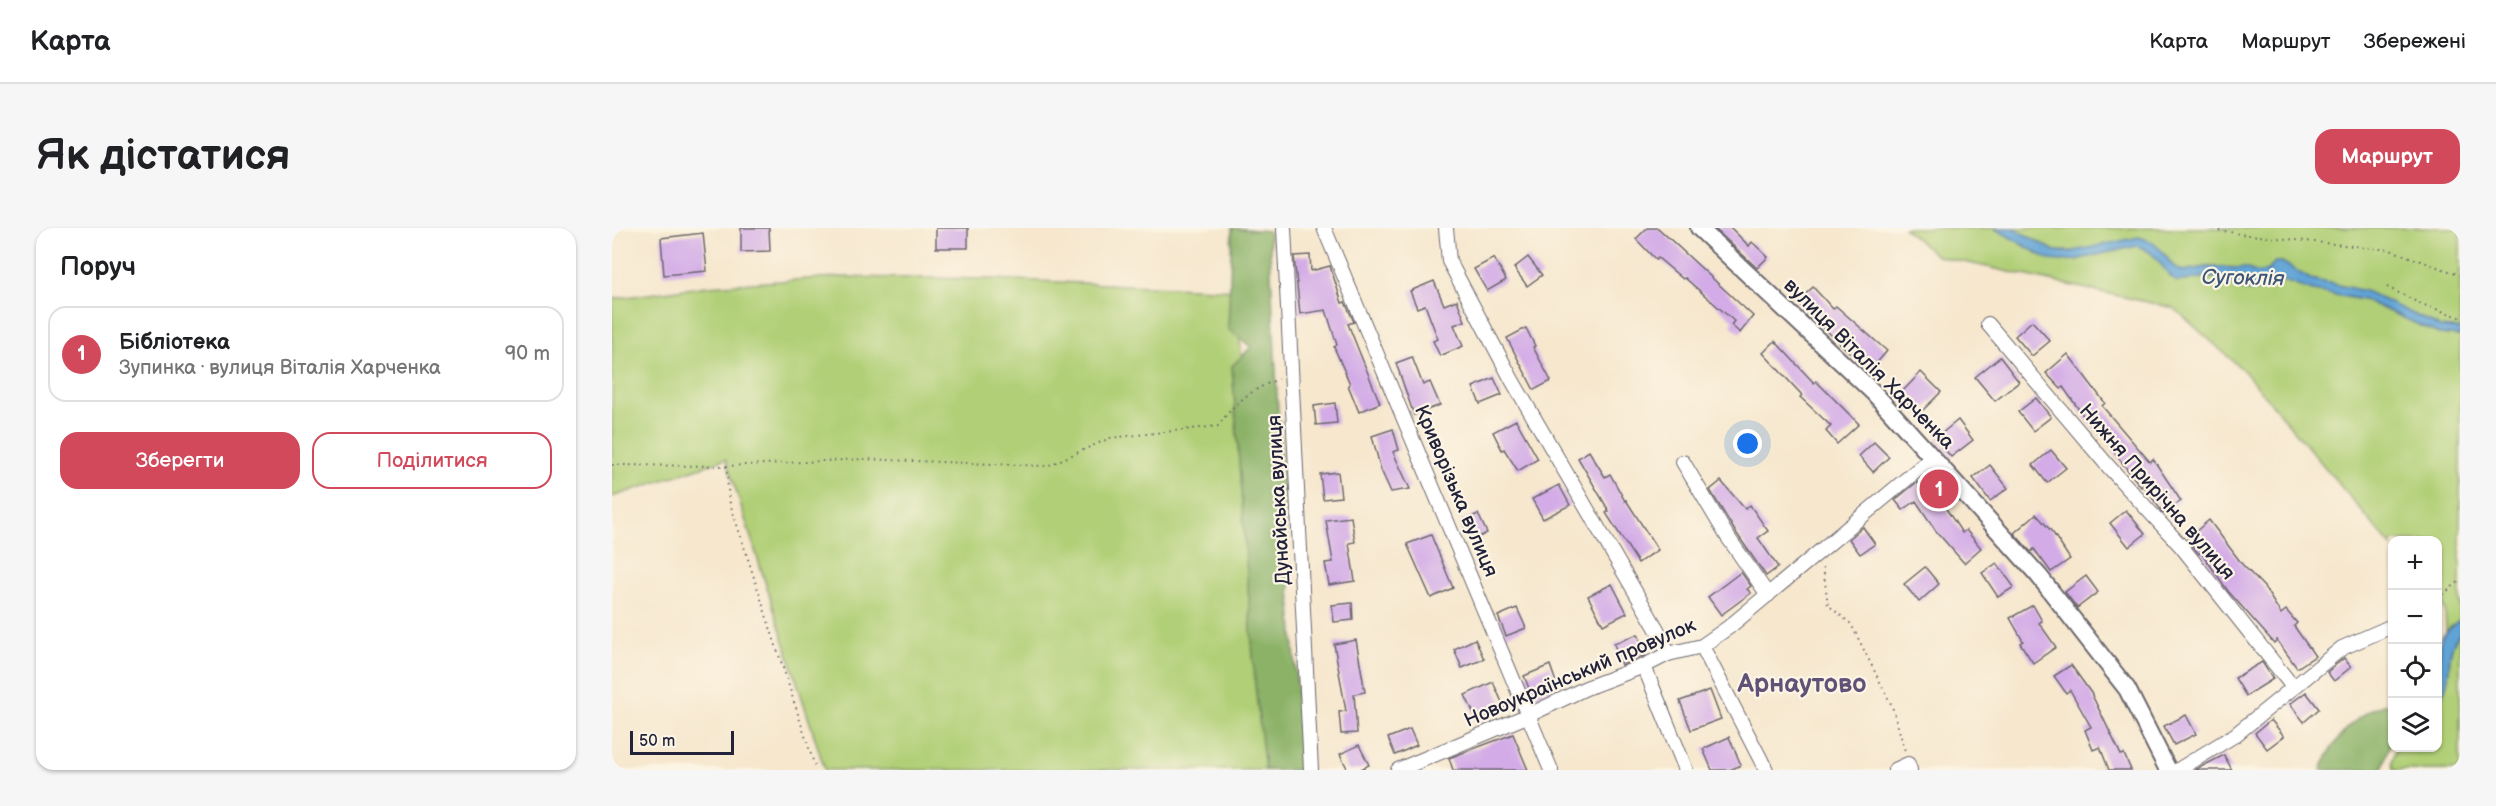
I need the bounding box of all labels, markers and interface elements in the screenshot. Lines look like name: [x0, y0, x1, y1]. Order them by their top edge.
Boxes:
text: Карта: [30, 25, 110, 58]
text: Карта: [2149, 29, 2208, 54]
text: Маршрут: [2241, 29, 2331, 54]
text: Збережені: [2364, 29, 2466, 54]
button: Маршрут: [2315, 129, 2460, 184]
text: Як дістатися: [36, 131, 290, 182]
text: Поруч: [60, 252, 136, 283]
water label: Сугоклія: [2201, 265, 2285, 291]
street label: вулиця Віталія Харченка: [1779, 274, 1960, 455]
text: Бібліотека: [119, 329, 230, 356]
text: 1: [77, 342, 86, 366]
text: 90 m: [505, 342, 550, 366]
text: Зупинка · вулиця Віталія Харченка: [119, 356, 441, 380]
street label: Нижня Прирічна вулиця: [2074, 399, 2240, 585]
street label: Криворізька вулиця: [1409, 401, 1503, 581]
street label: Дунайська вулиця: [1263, 414, 1295, 586]
your location: [1733, 429, 1762, 458]
button: Зберегти: [60, 432, 300, 489]
button: Поділитися: [312, 432, 552, 489]
pin: 1: [1920, 466, 1958, 512]
map controls: [2388, 536, 2442, 752]
button: +: [2388, 536, 2442, 590]
button: −: [2388, 590, 2442, 644]
street label: Новоукраїнський провулок: [1461, 613, 1700, 733]
button: locate: [2388, 644, 2442, 698]
district label: Арнаутово: [1737, 669, 1866, 700]
button: layers: [2388, 698, 2442, 752]
scale bar: [630, 728, 734, 756]
text: 50 m: [639, 732, 675, 751]

